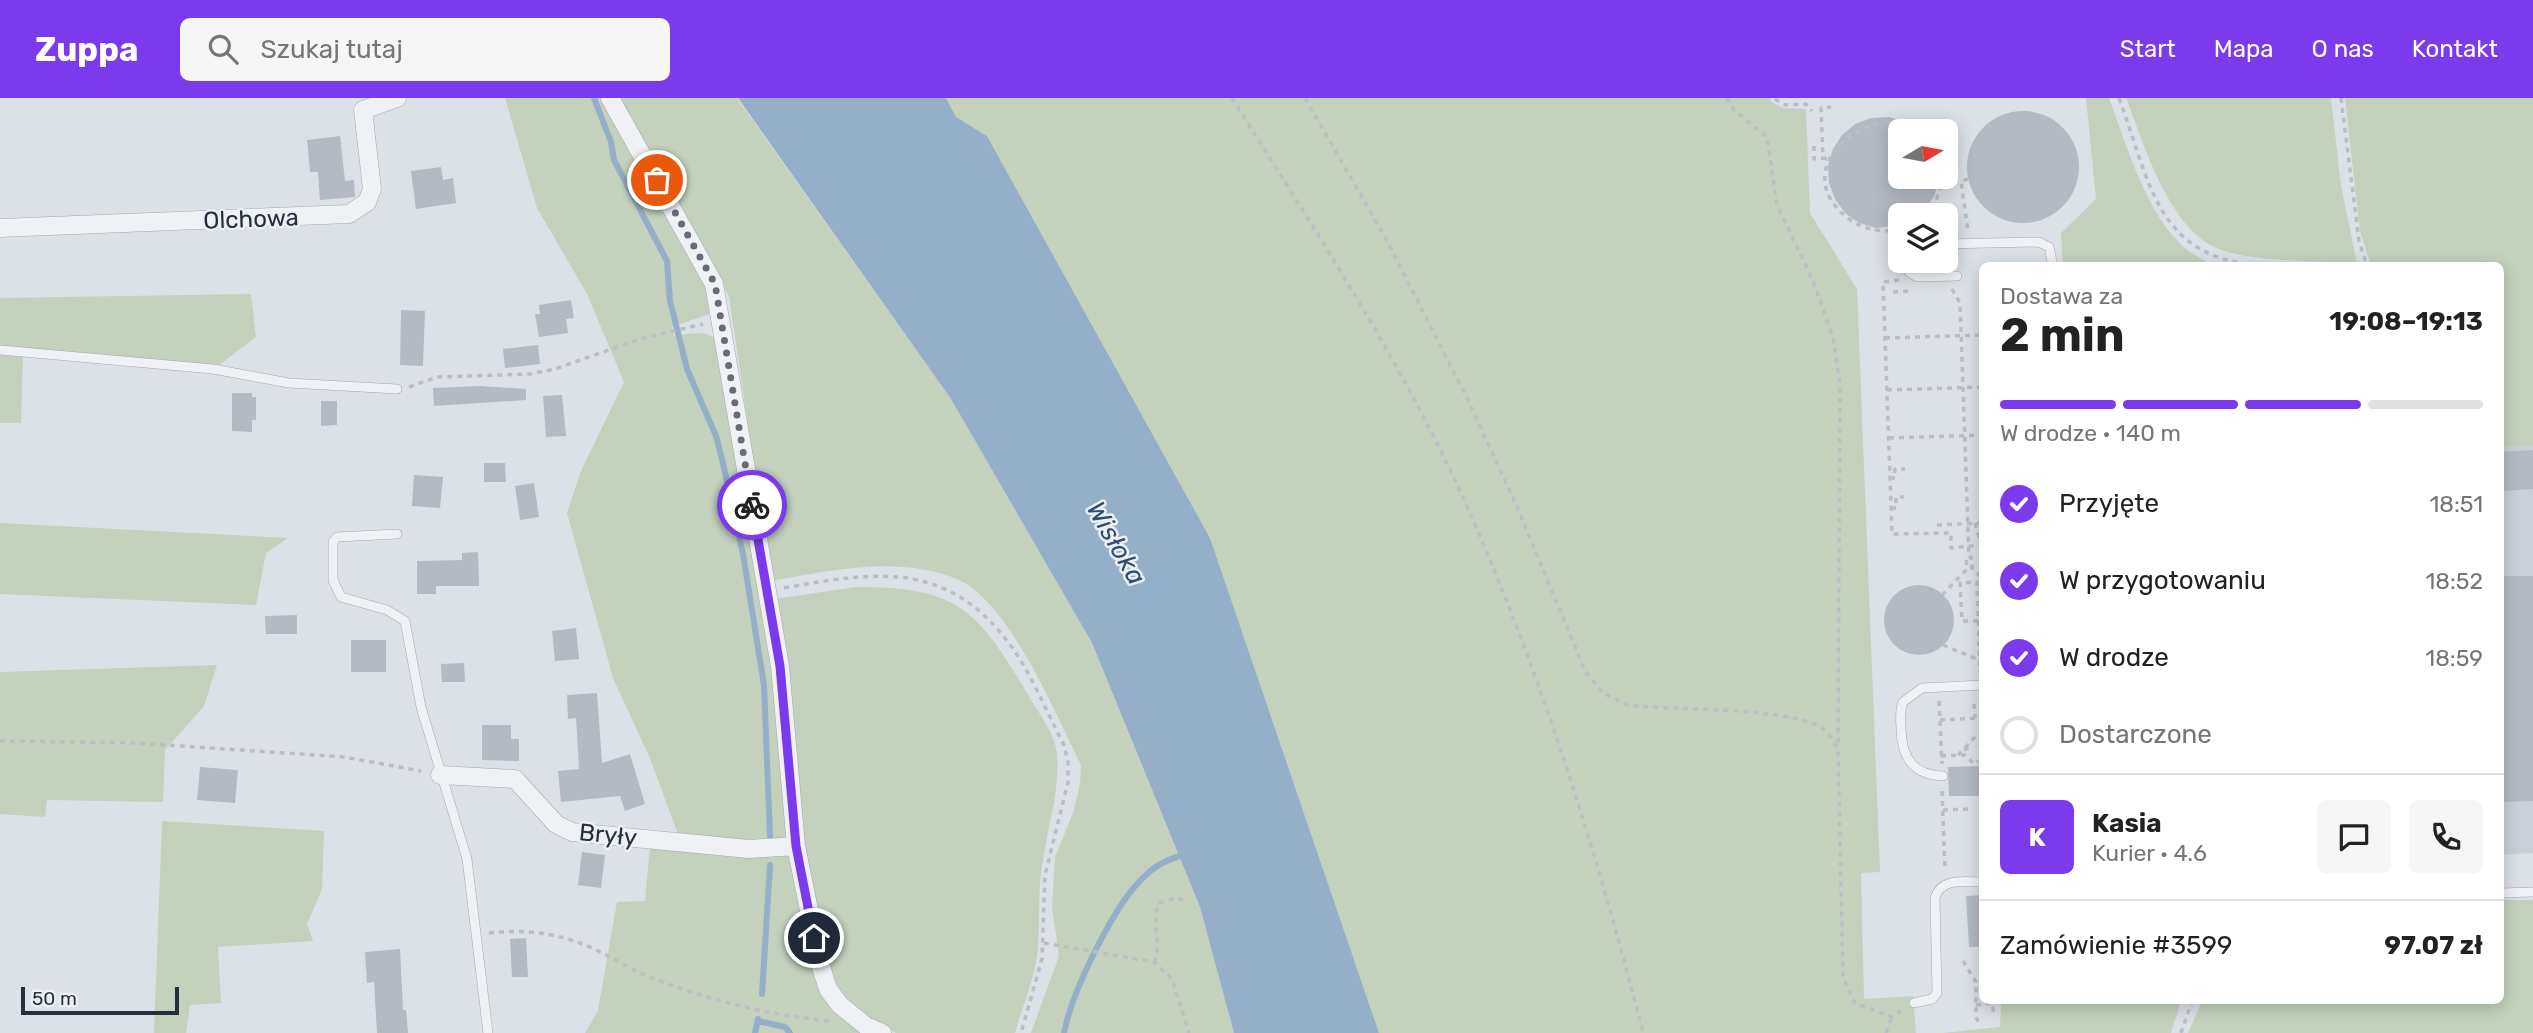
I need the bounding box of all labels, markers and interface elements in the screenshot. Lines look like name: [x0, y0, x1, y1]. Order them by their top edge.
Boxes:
search box: [180, 18, 670, 81]
text: Zuppa: [35, 30, 138, 69]
icon: search: [204, 30, 242, 68]
text: Szukaj tutaj: [260, 34, 403, 65]
text: Start: [2120, 35, 2176, 63]
text: Mapa: [2214, 35, 2274, 63]
text: O nas: [2312, 35, 2374, 63]
text: Kontakt: [2412, 35, 2498, 63]
north arrow: [1888, 119, 1958, 189]
map controls: [1888, 119, 1958, 273]
pin: [627, 150, 687, 210]
icon: bag: [638, 161, 676, 199]
street label: Olchowa: [203, 203, 299, 235]
button: layers: [1888, 203, 1958, 273]
text: Dostawa za: [2000, 282, 2123, 310]
text: 19:08–19:13: [2329, 306, 2483, 337]
text: 2 min: [2000, 308, 2125, 363]
text: W drodze · 140 m: [2000, 419, 2181, 447]
courier: [717, 470, 787, 540]
icon: check: [2000, 485, 2038, 523]
icon: bike: [733, 486, 771, 524]
text: Przyjęte: [2059, 488, 2159, 519]
text: 18:51: [2429, 490, 2483, 518]
water label: Wisłoka: [1080, 496, 1152, 590]
icon: check: [2000, 562, 2038, 600]
text: W przygotowaniu: [2059, 565, 2266, 596]
text: 18:52: [2425, 567, 2483, 595]
icon: check: [2000, 639, 2038, 677]
text: W drodze: [2059, 642, 2169, 673]
text: 18:59: [2425, 644, 2483, 672]
text: Dostarczone: [2059, 719, 2212, 750]
button: chat: [2317, 800, 2391, 874]
button: phone: [2409, 800, 2483, 874]
text: Kasia: [2092, 808, 2162, 839]
street label: Bryły: [578, 818, 638, 852]
text: K: [2028, 822, 2046, 853]
text: Kurier · 4.6: [2092, 839, 2207, 867]
pin: [784, 908, 844, 968]
icon: home: [795, 919, 833, 957]
text: Zamówienie #3599: [2000, 930, 2232, 961]
text: 97.07 zł: [2384, 930, 2483, 961]
scale bar: [21, 984, 178, 1016]
text: 50 m: [32, 987, 77, 1010]

